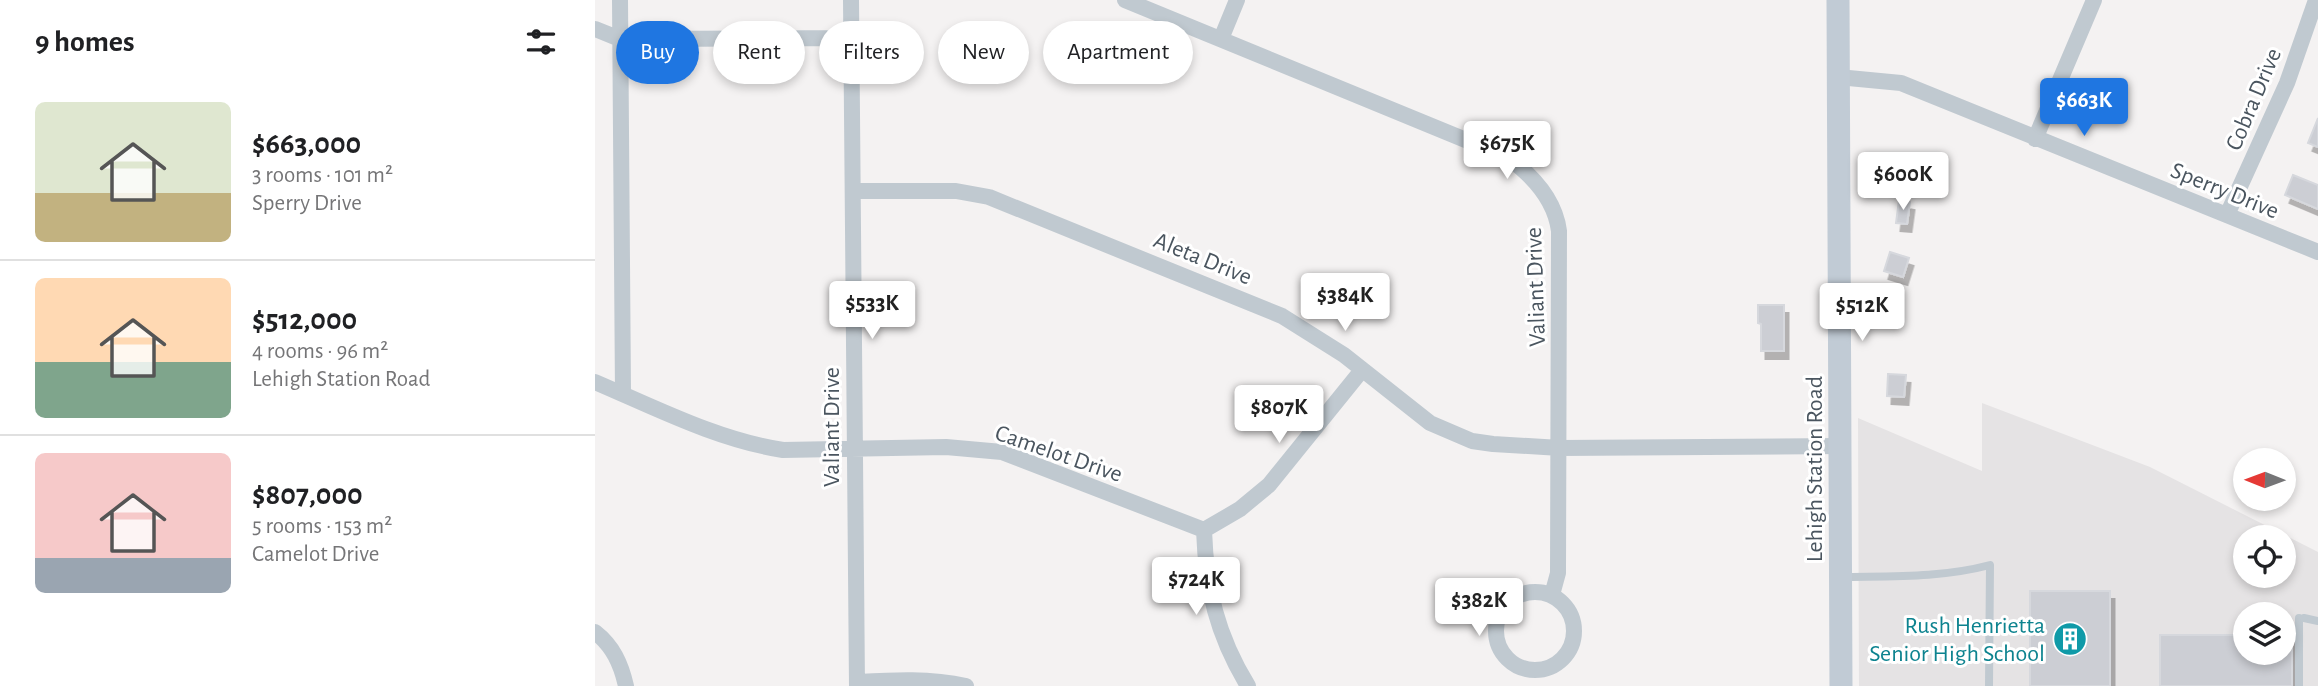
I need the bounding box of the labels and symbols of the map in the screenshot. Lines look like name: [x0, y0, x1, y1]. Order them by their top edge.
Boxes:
street label: Cobra Drive: [2222, 45, 2286, 154]
pin: $663K: [2035, 78, 2133, 138]
pin: $675K: [1458, 122, 1556, 181]
pin: $600K: [1854, 152, 1952, 212]
street label: Sperry Drive: [2167, 158, 2282, 224]
street label: Valiant Drive: [1522, 227, 1550, 347]
street label: Aleta Drive: [1150, 228, 1255, 289]
pin: $384K: [1296, 274, 1394, 333]
pin: $533K: [823, 282, 921, 341]
pin: $512K: [1813, 284, 1911, 343]
street label: Valiant Drive: [820, 367, 844, 487]
street label: Lehigh Station Road: [1803, 376, 1827, 562]
pin: $807K: [1230, 386, 1328, 445]
street label: Camelot Drive: [992, 421, 1125, 487]
north arrow: [2233, 448, 2296, 511]
pin: $724K: [1147, 558, 1245, 617]
pin: $382K: [1430, 578, 1528, 638]
place label: Rush Henrietta Senior High School: [1869, 614, 2045, 666]
building icon: Rush Henrietta Senior High School: [2051, 620, 2089, 658]

